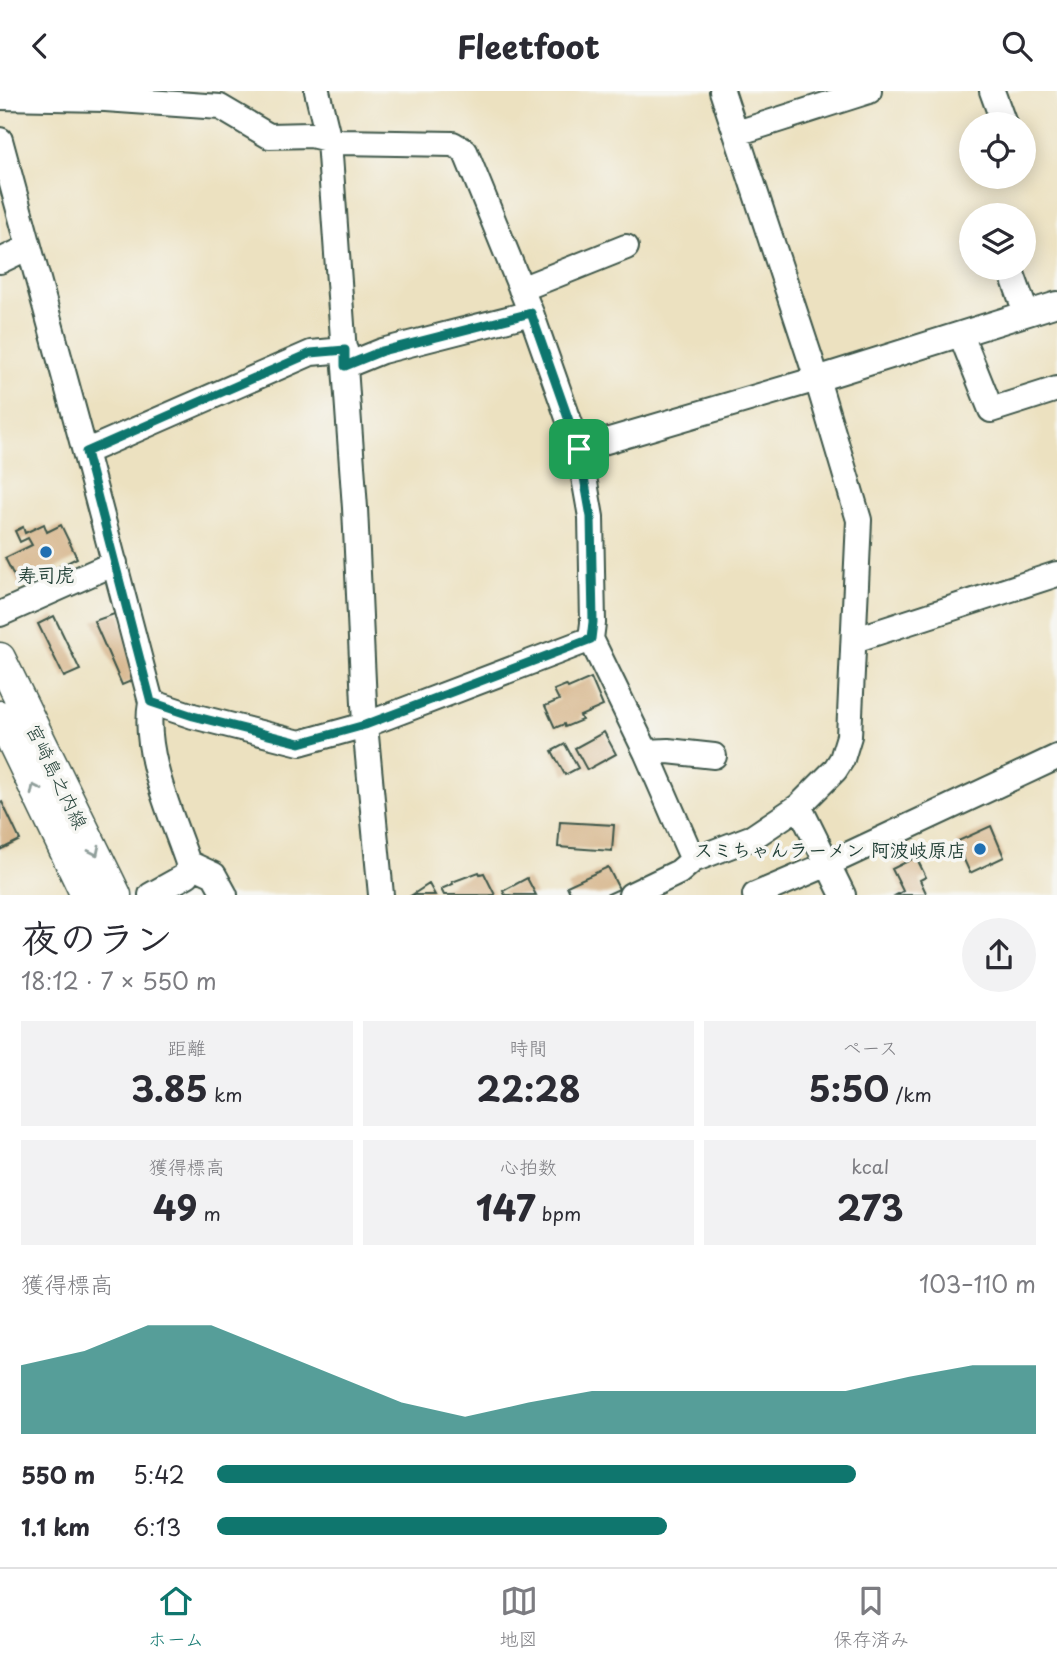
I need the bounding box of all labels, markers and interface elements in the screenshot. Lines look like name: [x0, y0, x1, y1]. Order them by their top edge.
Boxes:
text: Fleetfoot: [457, 22, 600, 70]
icon: back: [21, 27, 59, 65]
icon: search: [998, 27, 1036, 65]
map controls: [959, 112, 1036, 280]
button: locate: [959, 112, 1036, 189]
button: layers: [959, 203, 1036, 280]
pin: [549, 419, 609, 479]
icon: arrive: [560, 430, 598, 468]
marker: 寿司虎: [38, 544, 54, 560]
place label: 寿司虎: [17, 560, 75, 588]
street label: 宮崎島之内線: [20, 719, 96, 833]
one-way arrow: [30, 784, 44, 796]
place label: スミちゃんラーメン 阿波岐原店: [694, 835, 966, 863]
marker: スミちゃんラーメン 阿波岐原店: [972, 841, 988, 857]
one-way arrow: [86, 844, 100, 856]
text: 夜のラン: [21, 908, 173, 965]
button: share: [962, 918, 1036, 992]
text: 18:12 · 7 × 550 m: [21, 963, 217, 998]
text: 距離: [168, 1033, 206, 1061]
text: 時間: [509, 1033, 548, 1061]
text: ペース: [842, 1033, 898, 1061]
text: 3.85: [131, 1061, 208, 1114]
text: 22:28: [476, 1061, 581, 1114]
text: 5:50: [809, 1061, 889, 1114]
text: km: [208, 1080, 243, 1108]
text: /km: [889, 1080, 932, 1108]
text: 獲得標高: [149, 1152, 225, 1180]
text: 心拍数: [500, 1152, 557, 1180]
text: kcal: [851, 1152, 889, 1180]
text: 49: [153, 1180, 197, 1233]
text: 147: [476, 1180, 536, 1233]
text: 273: [837, 1180, 904, 1233]
text: m: [197, 1199, 221, 1227]
text: bpm: [536, 1199, 581, 1227]
text: 獲得標高: [21, 1266, 113, 1301]
text: 103–110 m: [919, 1266, 1036, 1301]
text: 550 m: [21, 1457, 95, 1492]
text: 5:42: [133, 1457, 185, 1492]
text: 1.1 km: [21, 1509, 90, 1544]
text: 6:13: [133, 1509, 181, 1544]
tab: ホーム: [148, 1582, 204, 1652]
tab: 地図: [500, 1582, 538, 1652]
tab: 保存済み: [833, 1582, 909, 1652]

